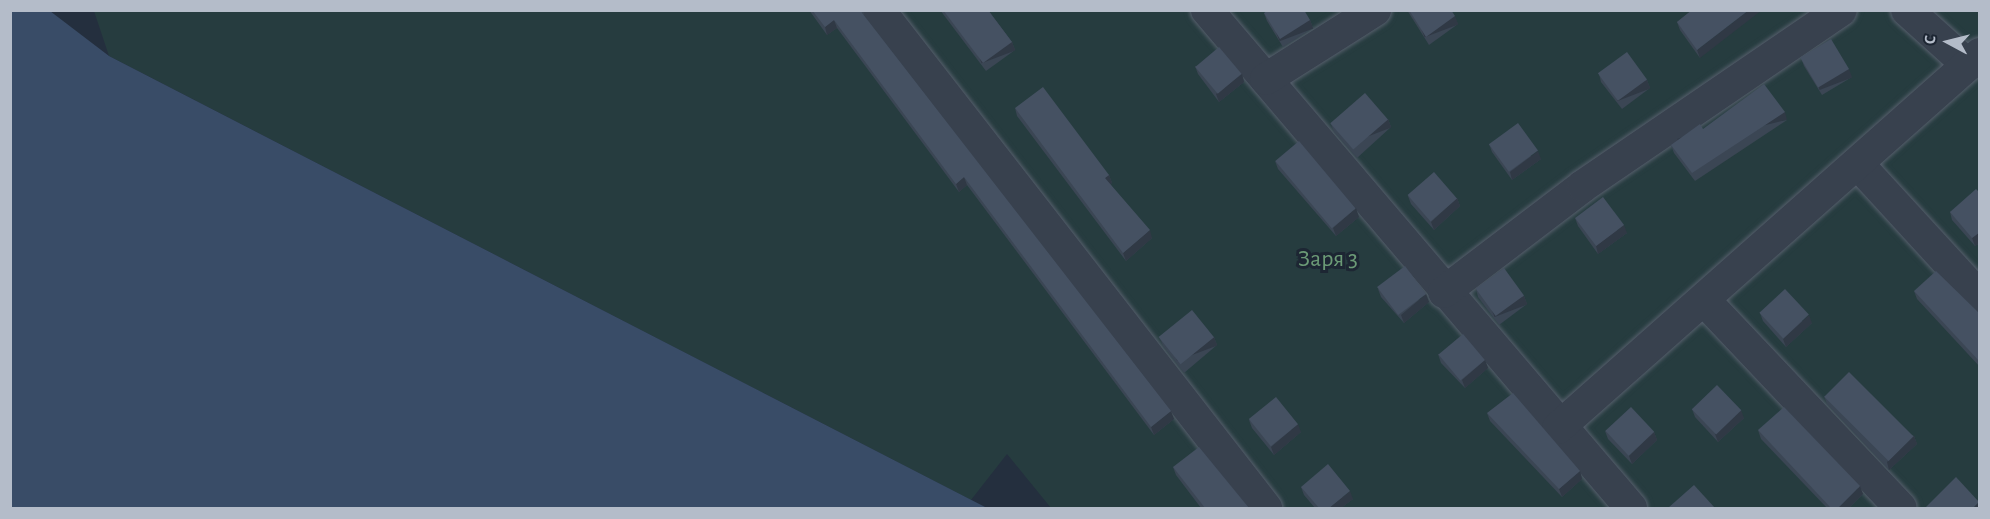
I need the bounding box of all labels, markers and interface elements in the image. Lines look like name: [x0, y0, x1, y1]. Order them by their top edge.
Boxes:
north arrow: [1918, 12, 1978, 72]
text: С: [1922, 34, 1939, 45]
park label: Заря 3: [1298, 246, 1358, 274]

